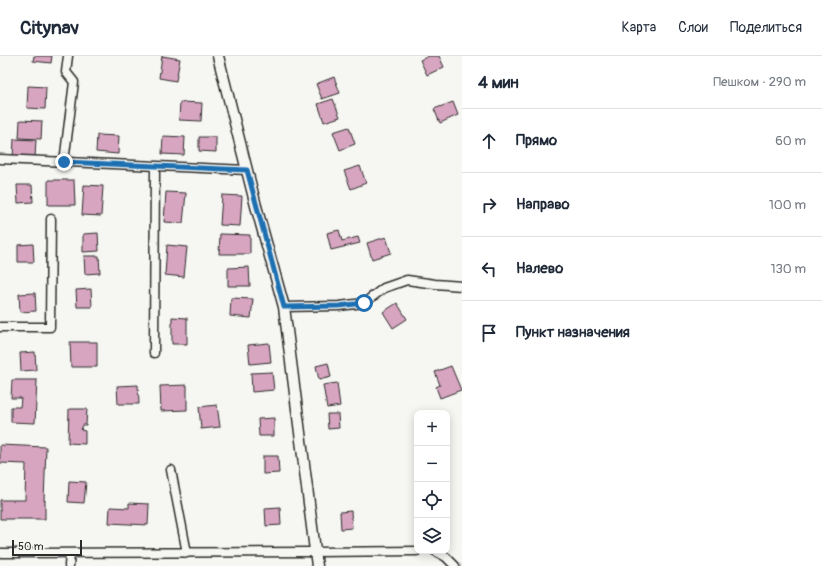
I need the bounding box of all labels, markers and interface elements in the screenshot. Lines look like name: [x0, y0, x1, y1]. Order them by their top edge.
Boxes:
text: Citynav: [20, 16, 79, 40]
text: Карта: [622, 19, 656, 36]
text: Слои: [678, 19, 708, 36]
text: Поделиться: [730, 19, 802, 36]
text: 4 мин: [478, 72, 519, 93]
text: Пешком · 290 m: [713, 74, 806, 90]
icon: ahead: [478, 130, 500, 152]
text: Прямо: [516, 131, 557, 150]
text: 60 m: [775, 133, 806, 149]
route end: [55, 153, 73, 171]
icon: right: [478, 194, 500, 216]
text: Направо: [516, 195, 570, 214]
text: 100 m: [769, 197, 806, 213]
icon: left: [478, 258, 500, 280]
text: Налево: [516, 259, 563, 278]
text: 130 m: [770, 261, 806, 277]
route start: [355, 294, 373, 312]
icon: arrive: [478, 322, 500, 344]
text: Пункт назначения: [516, 323, 630, 342]
map controls: [414, 410, 450, 554]
button: +: [414, 410, 450, 446]
button: −: [414, 446, 450, 482]
button: locate: [414, 482, 450, 518]
button: layers: [414, 518, 450, 554]
scale bar: [12, 538, 82, 557]
text: 50 m: [18, 540, 44, 553]

